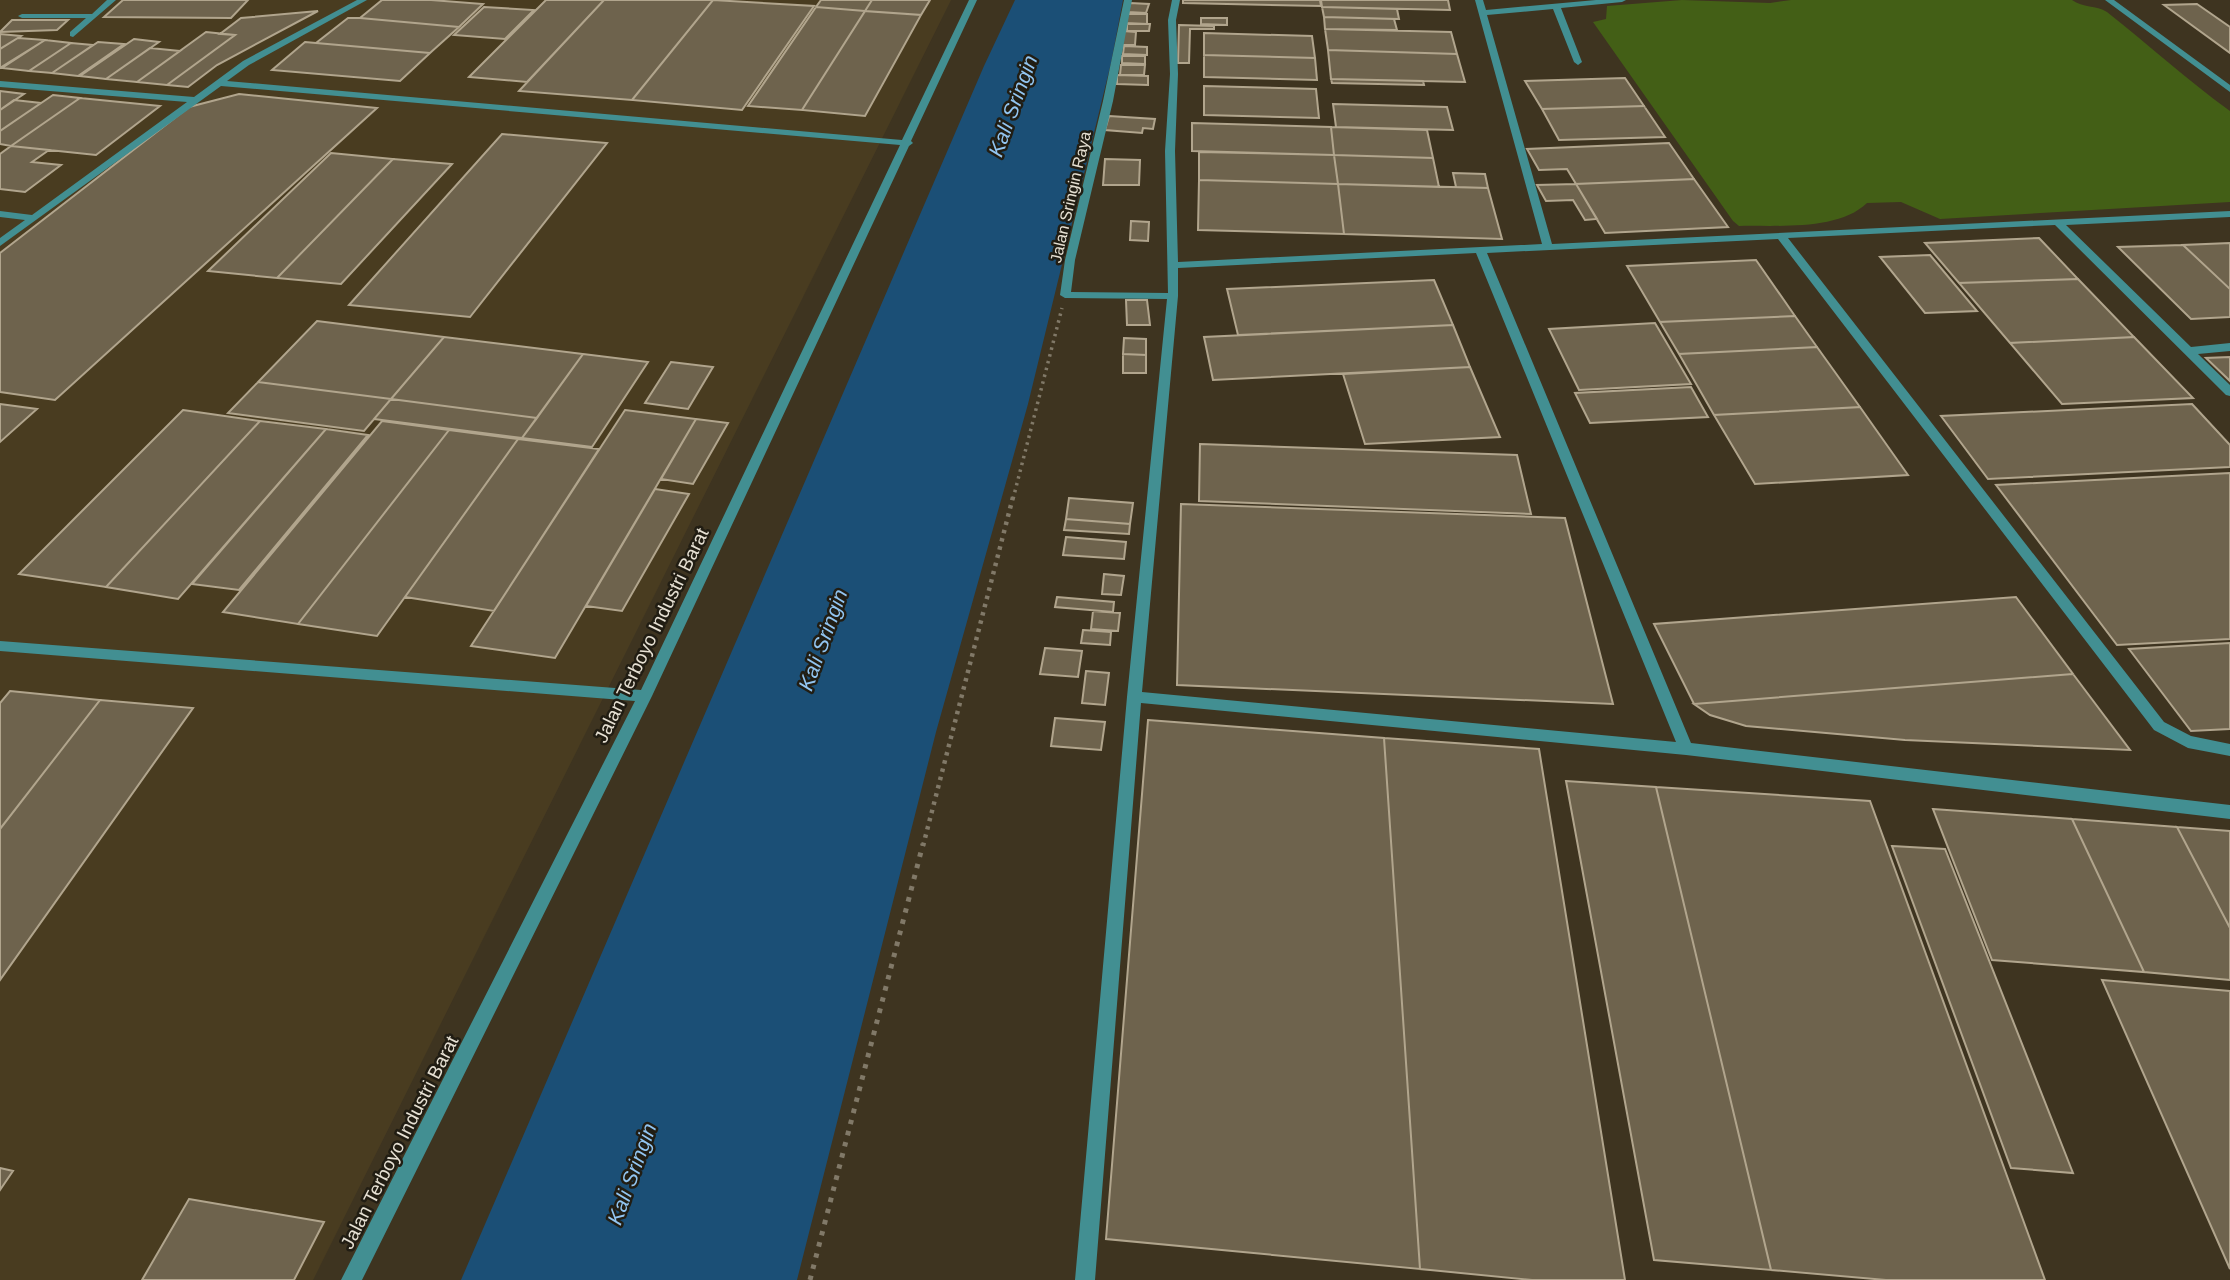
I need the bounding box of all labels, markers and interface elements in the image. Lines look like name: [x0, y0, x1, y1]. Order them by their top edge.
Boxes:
water label: Kali Sringin: [984, 52, 1042, 160]
street label: Jalan Sringin Raya: [1047, 130, 1094, 264]
street label: Jalan Terboyo Industri Barat: [590, 524, 713, 746]
water label: Kali Sringin: [794, 586, 852, 694]
street label: Jalan Terboyo Industri Barat: [336, 1032, 463, 1252]
water label: Kali Sringin: [603, 1120, 661, 1228]

